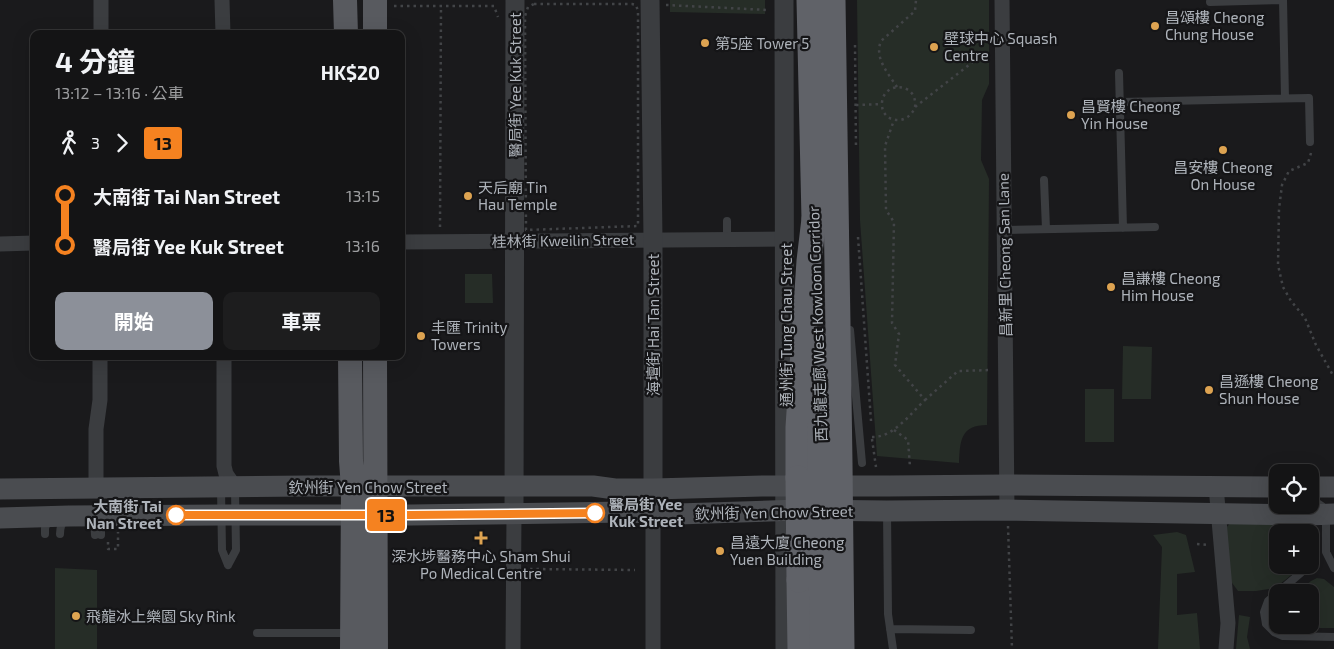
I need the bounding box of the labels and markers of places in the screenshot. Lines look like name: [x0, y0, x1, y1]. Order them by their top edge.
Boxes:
place label: 昌頌樓 Cheong Chung House: [1165, 8, 1265, 43]
marker: 昌頌樓 Cheong Chung House: [1149, 20, 1161, 32]
place label: 壁球中心 Squash Centre: [944, 29, 1057, 64]
place label: 第5座 Tower 5: [715, 34, 809, 52]
marker: 第5座 Tower 5: [699, 37, 711, 49]
marker: 壁球中心 Squash Centre: [928, 41, 940, 53]
place label: 昌賢樓 Cheong Yin House: [1081, 97, 1181, 132]
marker: 昌賢樓 Cheong Yin House: [1065, 109, 1077, 121]
marker: 昌安樓 Cheong On House: [1217, 144, 1229, 156]
place label: 昌安樓 Cheong On House: [1173, 158, 1273, 193]
place label: 天后廟 Tin Hau Temple: [478, 178, 557, 213]
marker: 天后廟 Tin Hau Temple: [462, 190, 474, 202]
place label: 昌謙樓 Cheong Him House: [1121, 269, 1221, 304]
marker: 昌謙樓 Cheong Him House: [1105, 281, 1117, 293]
place label: 丰匯 Trinity Towers: [431, 318, 508, 353]
marker: 丰匯 Trinity Towers: [415, 330, 427, 342]
place label: 昌遜樓 Cheong Shun House: [1219, 372, 1319, 407]
marker: 昌遜樓 Cheong Shun House: [1203, 384, 1215, 396]
place label: 醫局街 Yee Kuk Street: [609, 495, 683, 530]
place label: 大南街 Tai Nan Street: [86, 497, 162, 532]
marker: 醫局街 Yee Kuk Street: [585, 503, 605, 523]
marker: 大南街 Tai Nan Street: [166, 505, 186, 525]
marker: 深水埗醫務中心 Sham Shui Po Medical Centre: [474, 531, 488, 545]
place label: 昌遠大廈 Cheong Yuen Building: [730, 533, 845, 568]
marker: 昌遠大廈 Cheong Yuen Building: [714, 545, 726, 557]
place label: 深水埗醫務中心 Sham Shui Po Medical Centre: [391, 547, 571, 582]
place label: 飛龍冰上樂園 Sky Rink: [86, 607, 236, 625]
marker: 飛龍冰上樂園 Sky Rink: [70, 610, 82, 622]

